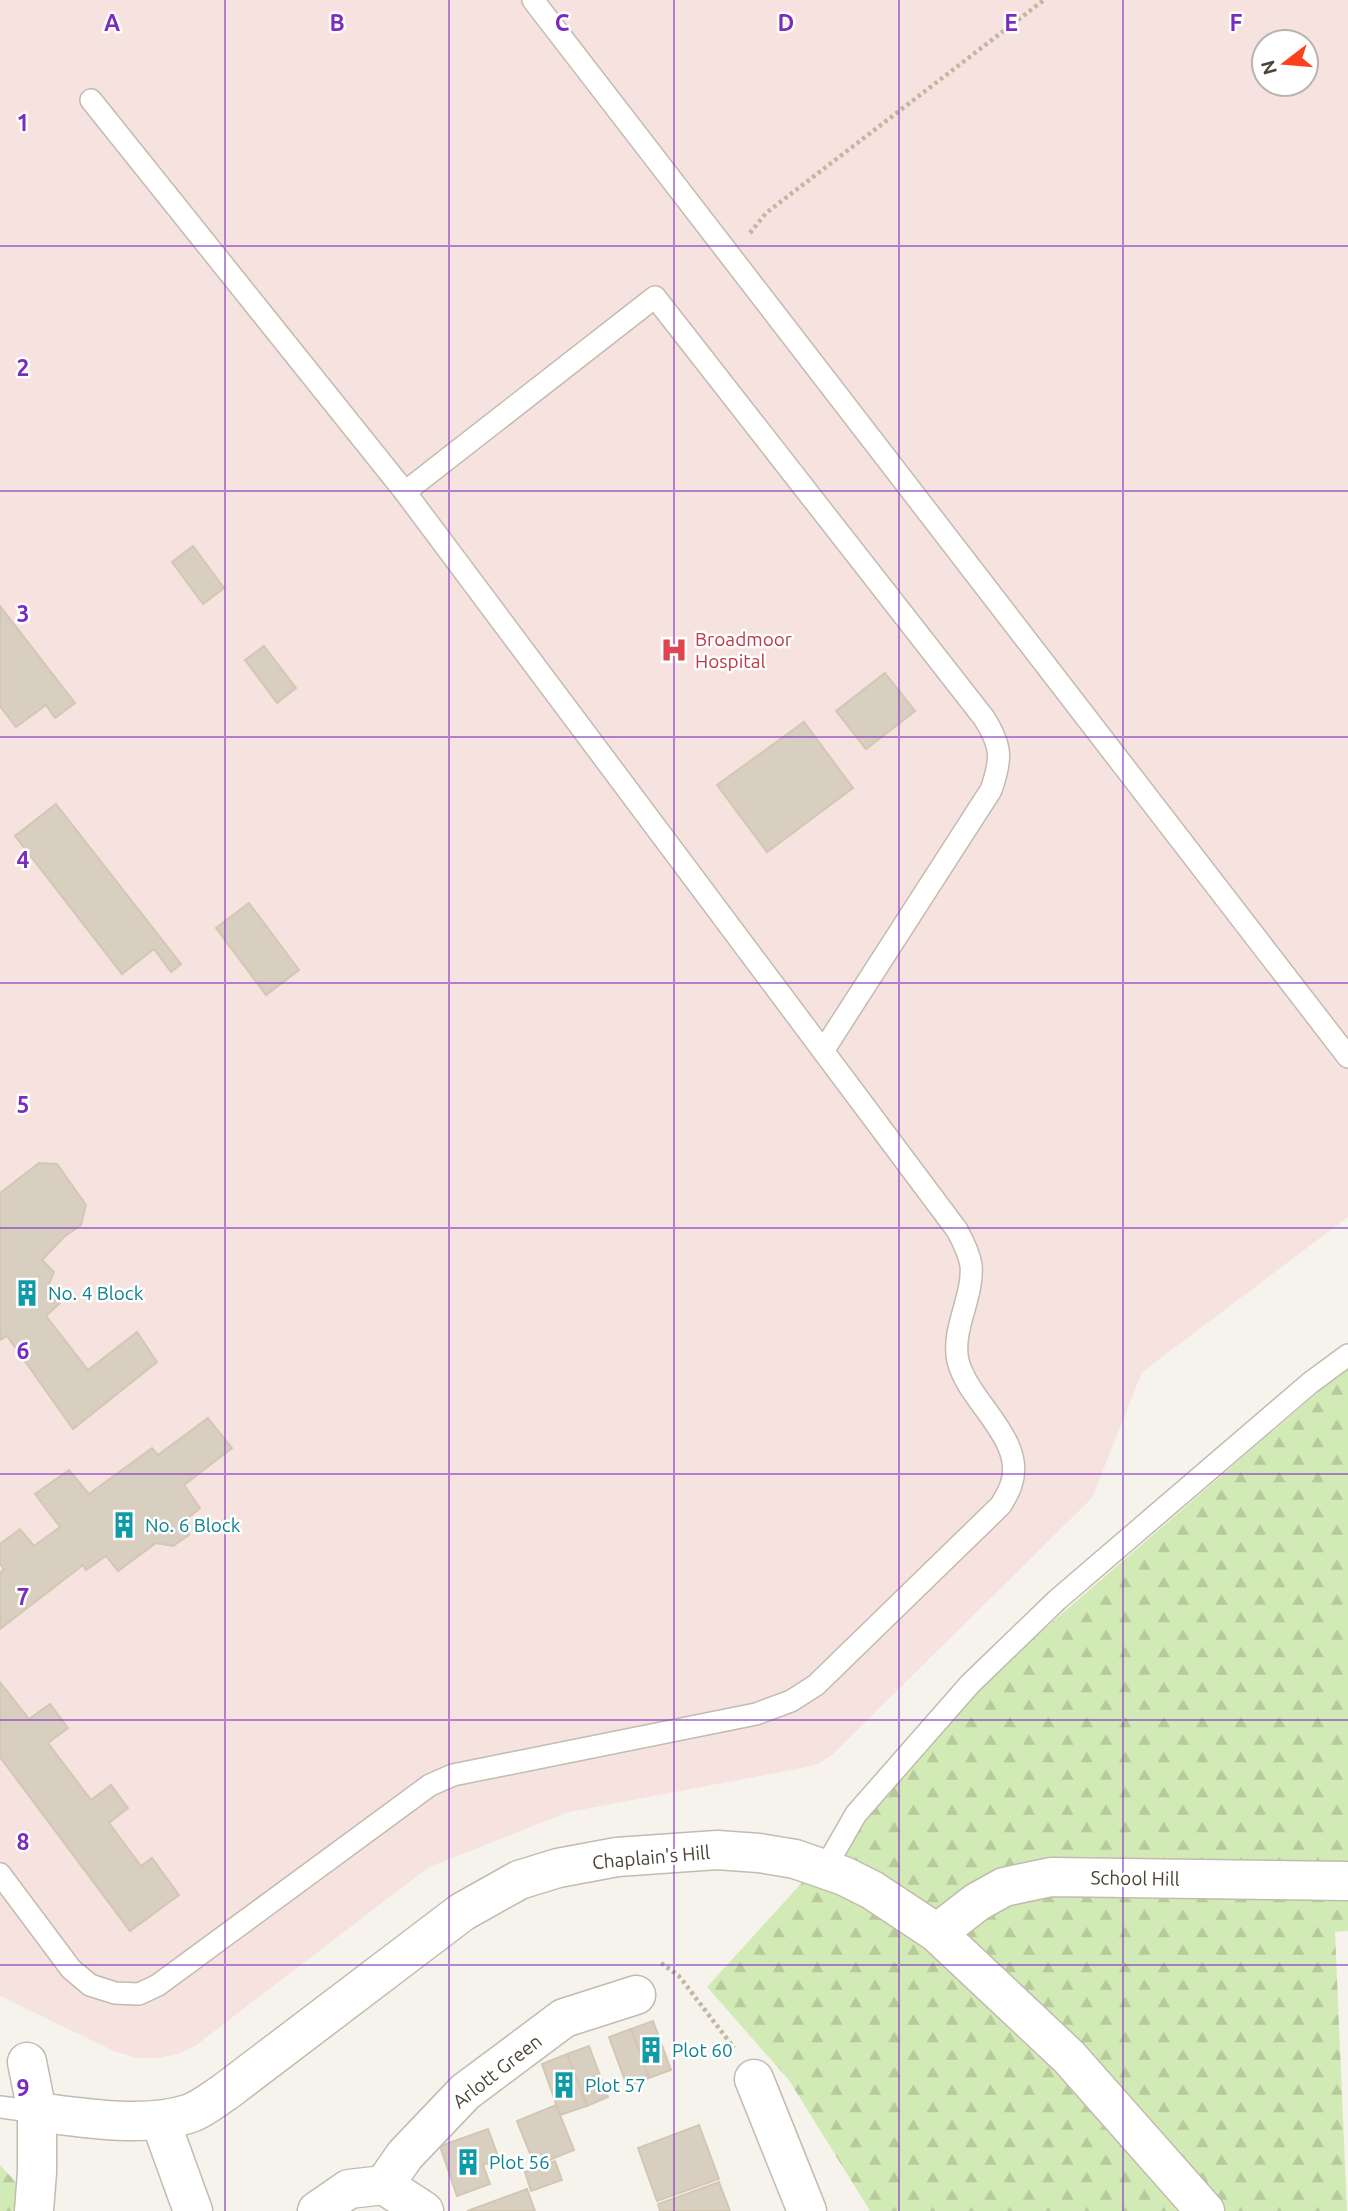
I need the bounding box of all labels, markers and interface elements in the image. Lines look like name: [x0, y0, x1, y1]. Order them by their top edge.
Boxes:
text: A: [104, 10, 120, 35]
text: B: [329, 10, 345, 35]
text: C: [555, 10, 570, 35]
text: D: [778, 10, 794, 35]
text: E: [1004, 10, 1018, 35]
text: F: [1230, 10, 1243, 35]
north arrow: [1250, 28, 1320, 98]
text: N: [1256, 58, 1281, 78]
text: 1: [17, 110, 29, 135]
text: 2: [17, 355, 29, 380]
text: 3: [17, 601, 29, 626]
place label: Broadmoor Hospital: [695, 628, 792, 672]
hospital icon: Broadmoor Hospital: [659, 635, 689, 665]
text: 4: [17, 847, 30, 872]
text: 5: [17, 1092, 29, 1117]
building icon: No. 4 Block: [12, 1278, 42, 1308]
place label: No. 4 Block: [48, 1282, 144, 1304]
text: 6: [17, 1338, 30, 1363]
building icon: No. 6 Block: [109, 1510, 139, 1540]
place label: No. 6 Block: [145, 1514, 241, 1536]
text: 7: [17, 1584, 29, 1609]
text: 8: [17, 1829, 29, 1854]
street label: Chaplain's Hill: [591, 1841, 711, 1873]
street label: School Hill: [1090, 1866, 1180, 1890]
street label: Arlott Green: [448, 2030, 546, 2112]
building icon: Plot 60: [636, 2035, 666, 2065]
place label: Plot 60: [672, 2039, 733, 2061]
building icon: Plot 57: [549, 2070, 579, 2100]
place label: Plot 57: [585, 2074, 646, 2096]
text: 9: [17, 2075, 29, 2100]
building icon: Plot 56: [453, 2147, 483, 2177]
place label: Plot 56: [489, 2151, 550, 2173]

